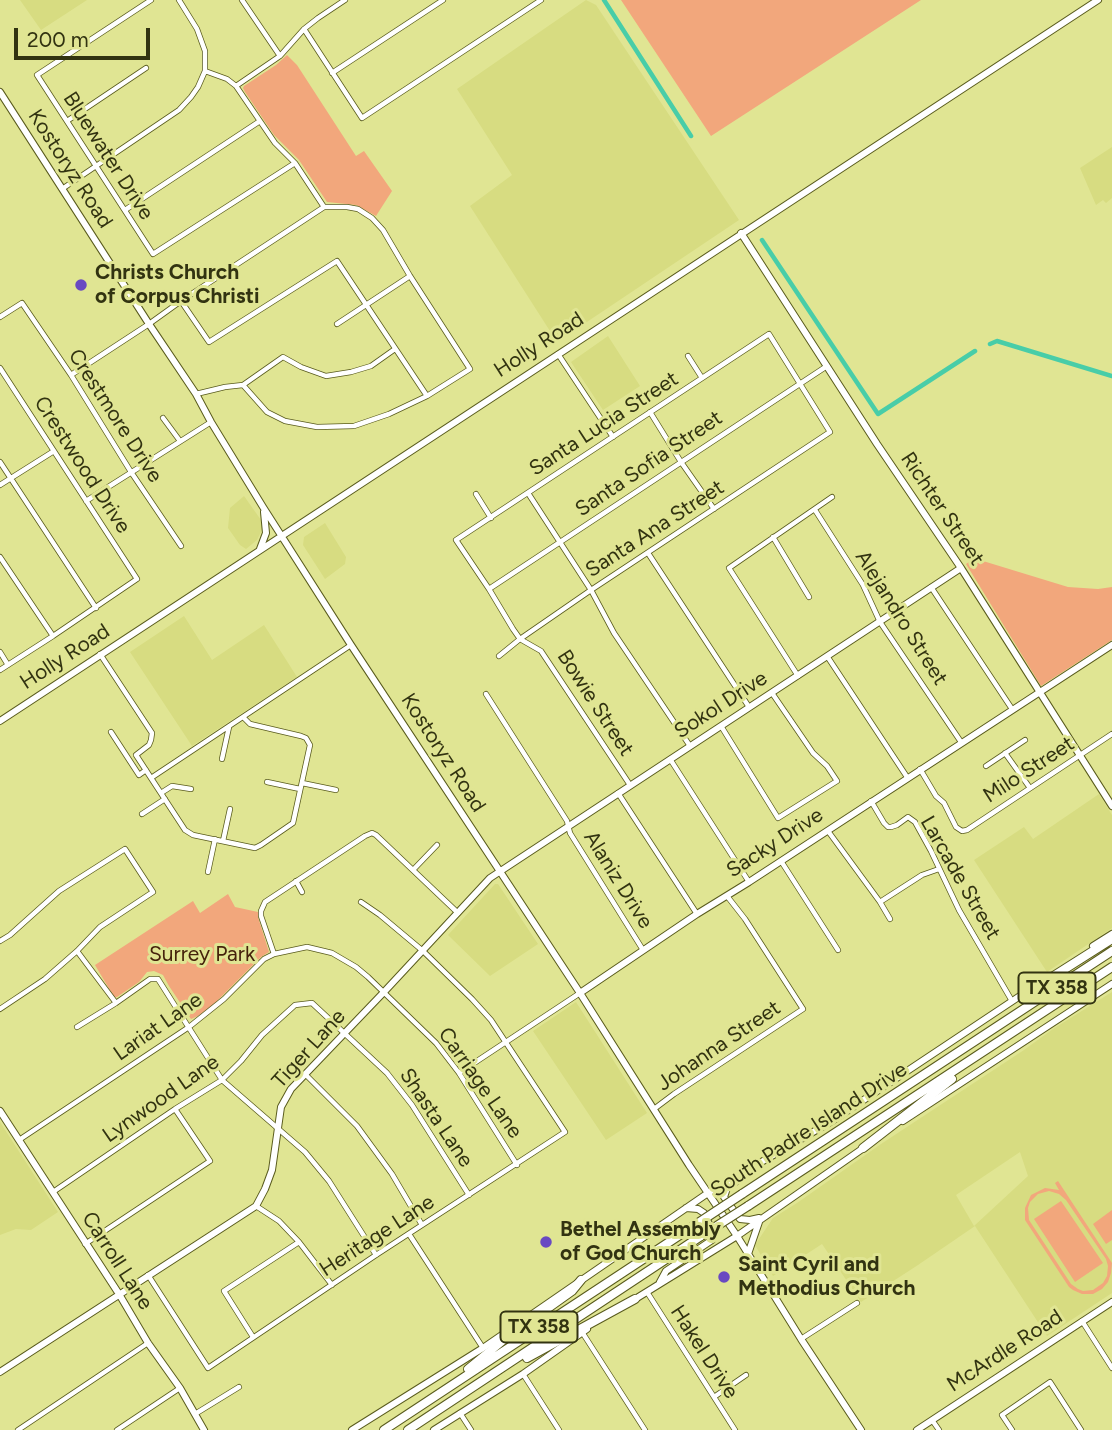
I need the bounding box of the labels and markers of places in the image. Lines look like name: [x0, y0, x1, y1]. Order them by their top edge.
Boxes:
place label: Christs Church of Corpus Christi: [95, 260, 260, 310]
marker: Christs Church of Corpus Christi: [73, 277, 89, 293]
place label: Bethel Assembly of God Church: [560, 1217, 721, 1267]
marker: Bethel Assembly of God Church: [538, 1234, 554, 1250]
place label: Saint Cyril and Methodius Church: [738, 1252, 915, 1302]
marker: Saint Cyril and Methodius Church: [716, 1269, 732, 1285]

